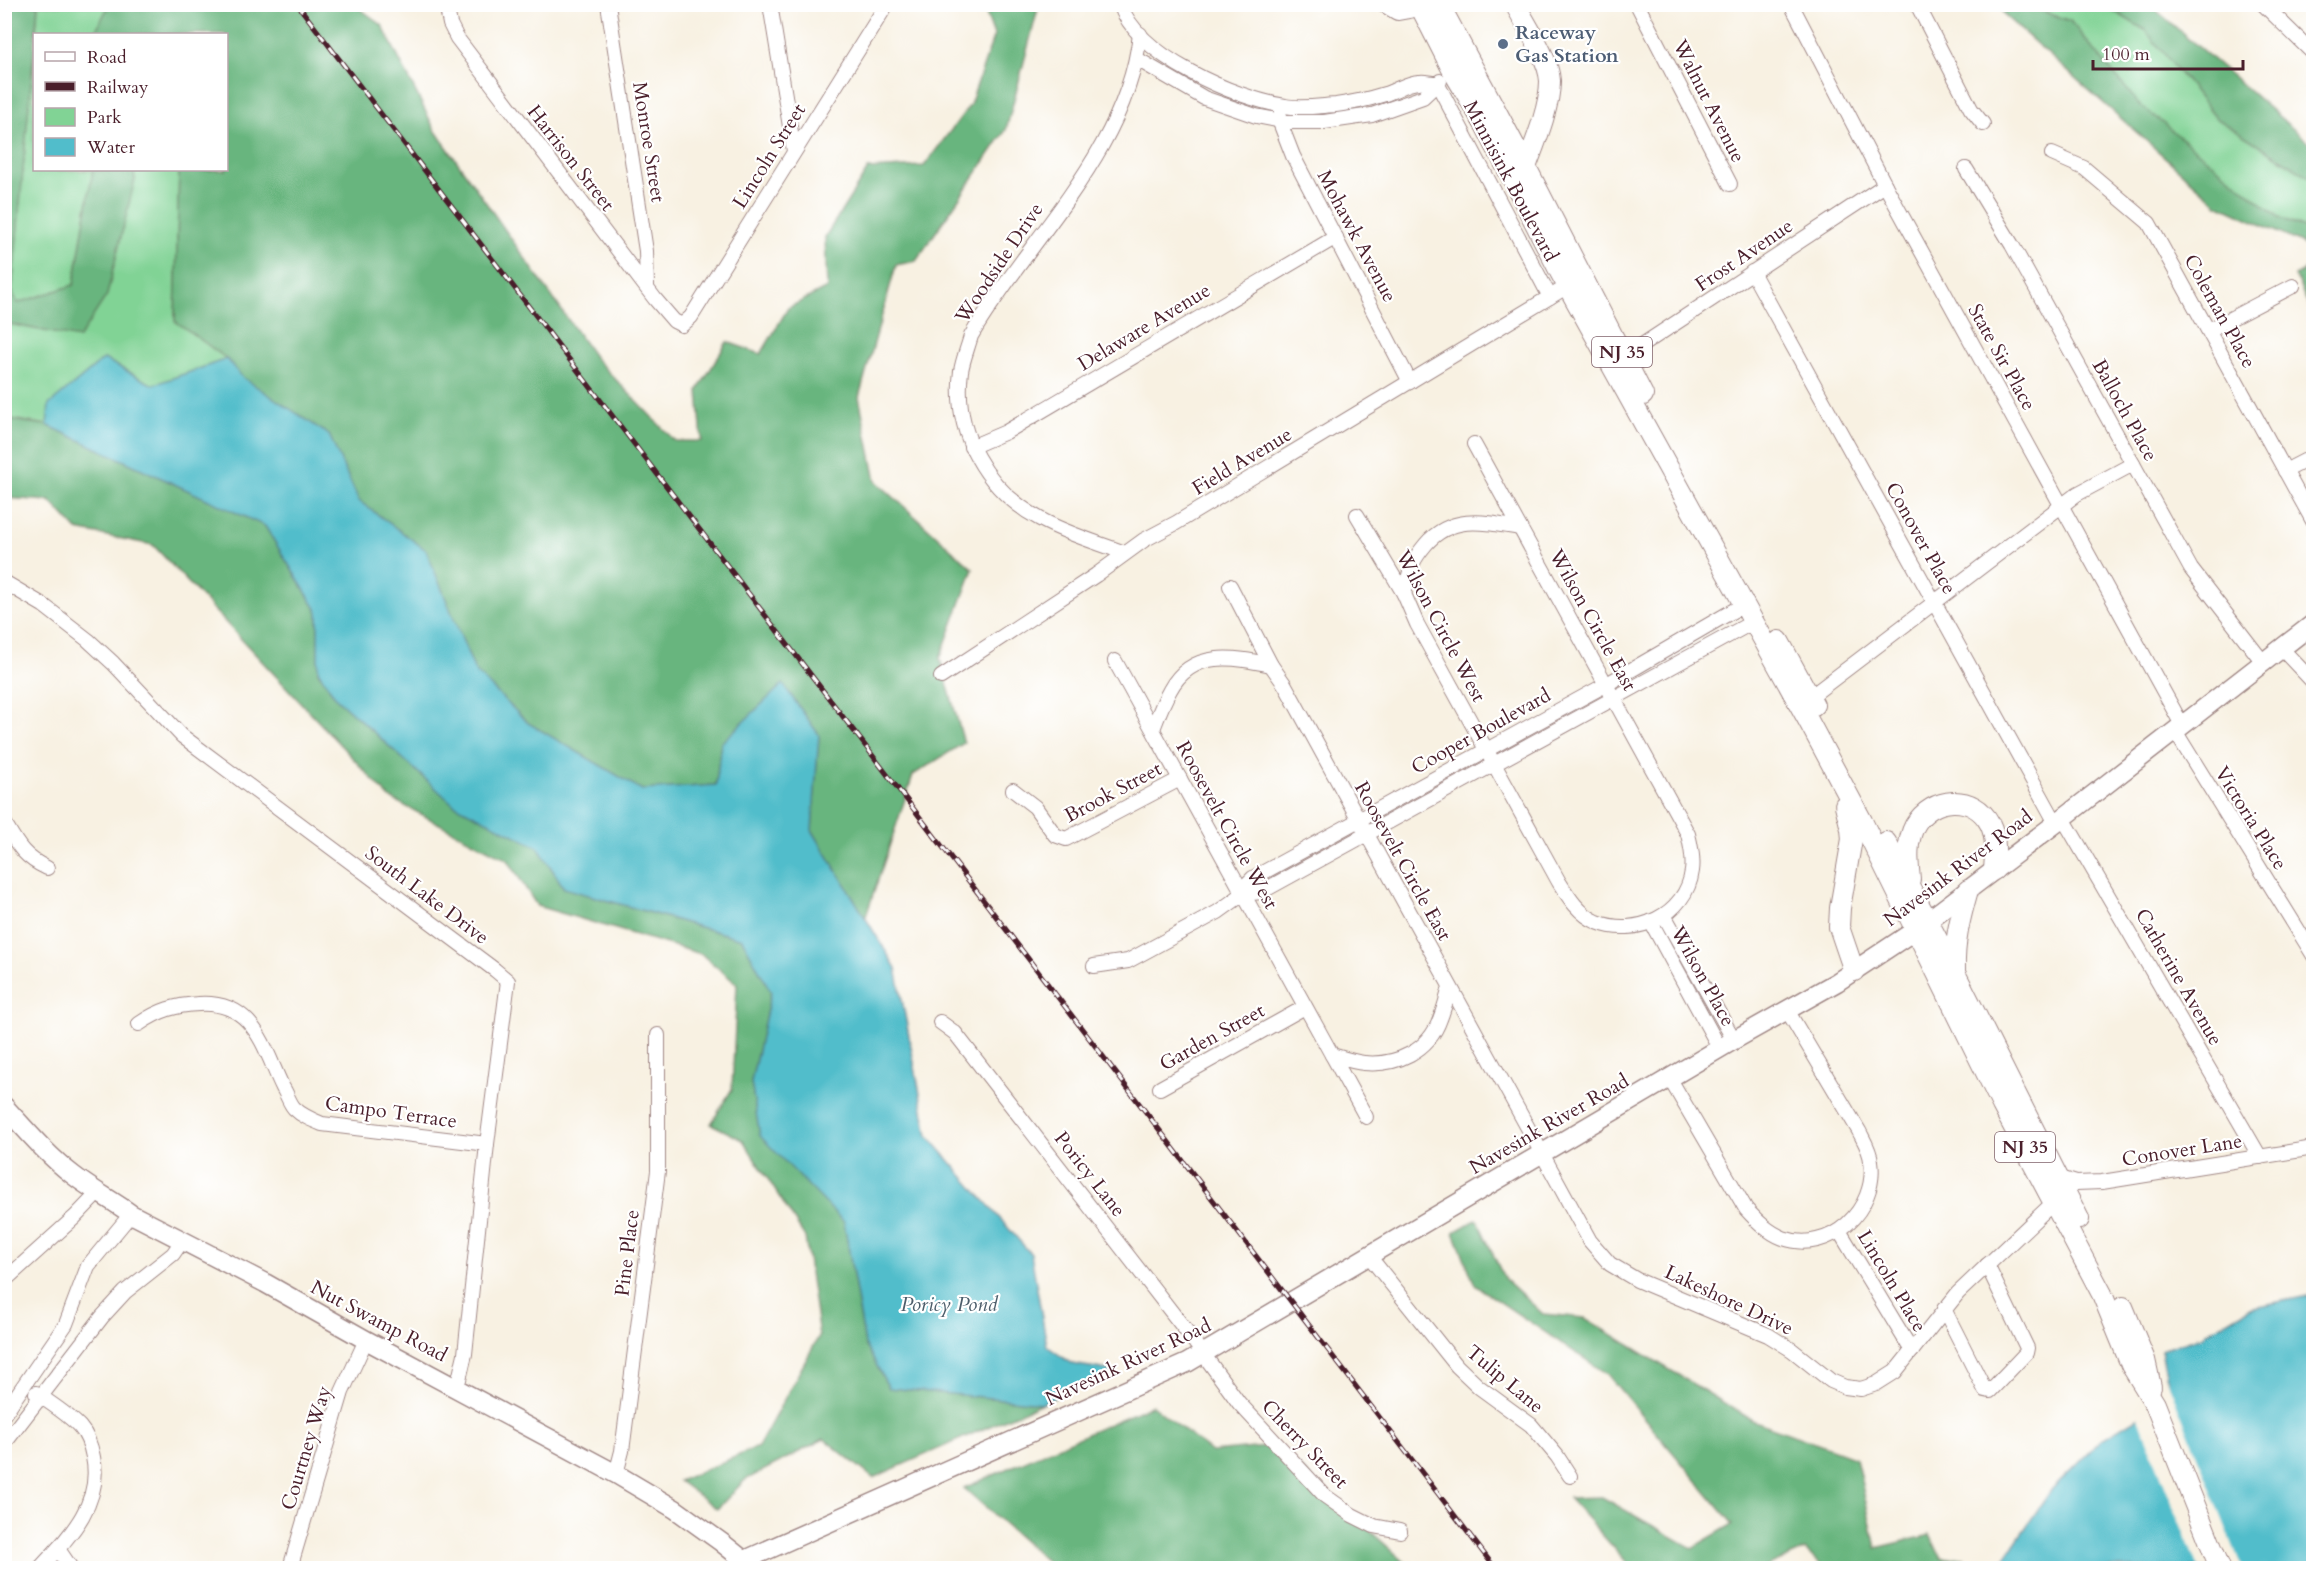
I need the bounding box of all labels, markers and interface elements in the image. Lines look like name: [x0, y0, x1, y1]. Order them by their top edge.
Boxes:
place label: Raceway Gas Station: [1515, 19, 1619, 69]
legend: [33, 33, 228, 171]
scale bar: [2093, 33, 2243, 71]
street label: Walnut Avenue: [1666, 34, 1752, 167]
marker: Raceway Gas Station: [1496, 37, 1510, 51]
text: 100 m: [2102, 42, 2150, 67]
text: Road: [87, 45, 127, 70]
text: Railway: [87, 75, 149, 100]
street label: Monroe Street: [626, 80, 672, 205]
street label: Minnisink Boulevard: [1457, 96, 1565, 267]
street label: Lincoln Street: [726, 98, 812, 214]
street label: Harrison Street: [521, 99, 621, 217]
text: Park: [87, 105, 122, 130]
text: Water: [86, 135, 136, 160]
street label: Mohawk Avenue: [1311, 165, 1403, 307]
street label: Woodside Drive: [948, 197, 1049, 329]
street label: Frost Avenue: [1690, 212, 1798, 298]
street label: Coleman Place: [2178, 249, 2262, 373]
street label: Delaware Avenue: [1073, 277, 1215, 377]
street label: State Sir Place: [1962, 299, 2042, 415]
road number: NJ 35: [1592, 337, 1652, 367]
street label: Balloch Place: [2086, 354, 2164, 466]
street label: Field Avenue: [1187, 421, 1297, 501]
street label: Conover Place: [1879, 477, 1963, 599]
street label: Wilson Circle East: [1542, 544, 1643, 696]
street label: Wilson Circle West: [1389, 545, 1493, 707]
street label: Cooper Boulevard: [1406, 681, 1556, 781]
street label: Roosevelt Circle West: [1170, 736, 1285, 914]
street label: Brook Street: [1060, 755, 1167, 829]
street label: Victoria Place: [2208, 761, 2294, 875]
street label: Roosevelt Circle East: [1348, 777, 1458, 946]
street label: Navesink River Road: [1878, 803, 2038, 933]
street label: South Lake Drive: [359, 839, 495, 951]
street label: Catherine Avenue: [2129, 904, 2229, 1050]
street label: Wilson Place: [1664, 920, 1742, 1031]
street label: Garden Street: [1155, 997, 1270, 1077]
street label: Navesink River Road: [1464, 1067, 1634, 1181]
street label: Campo Terrace: [323, 1089, 459, 1135]
street label: Poricy Lane: [1048, 1126, 1132, 1222]
street label: Conover Lane: [2120, 1127, 2244, 1173]
road number: NJ 35: [1995, 1132, 2055, 1162]
street label: Pine Place: [608, 1208, 646, 1298]
street label: Lincoln Place: [1851, 1225, 1933, 1337]
street label: Lakeshore Drive: [1660, 1258, 1798, 1342]
street label: Nut Swamp Road: [306, 1274, 452, 1369]
water label: Poricy Pond: [900, 1290, 999, 1319]
street label: Navesink River Road: [1041, 1312, 1216, 1412]
street label: Tulip Lane: [1460, 1339, 1550, 1419]
street label: Courtney Way: [274, 1382, 338, 1513]
street label: Cherry Street: [1256, 1394, 1355, 1495]

